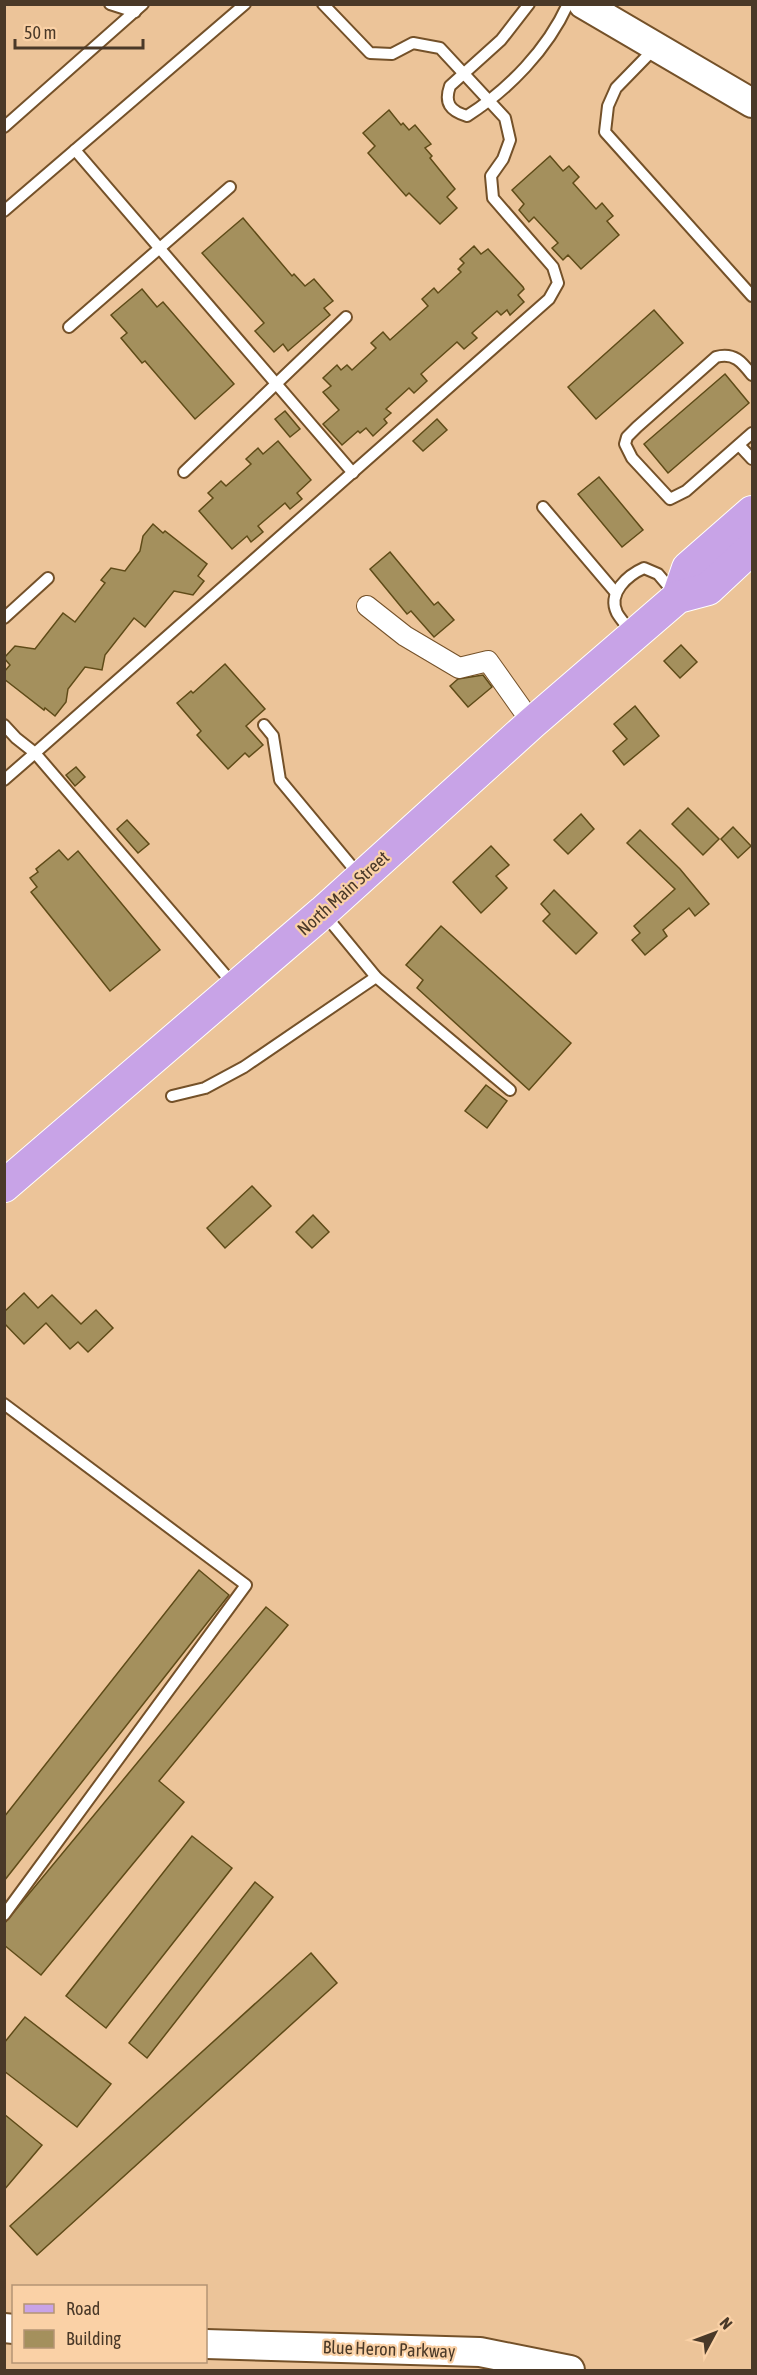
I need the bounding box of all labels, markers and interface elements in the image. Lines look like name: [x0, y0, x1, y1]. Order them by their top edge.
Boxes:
scale bar: [15, 12, 142, 50]
text: 50 m: [24, 22, 56, 43]
street label: North Main Street: [293, 846, 393, 940]
legend: [12, 2285, 207, 2363]
text: Road: [66, 2298, 100, 2319]
north arrow: [685, 2303, 745, 2363]
text: N: [716, 2314, 736, 2333]
text: Building: [66, 2328, 121, 2349]
street label: Blue Heron Parkway: [322, 2336, 456, 2362]

